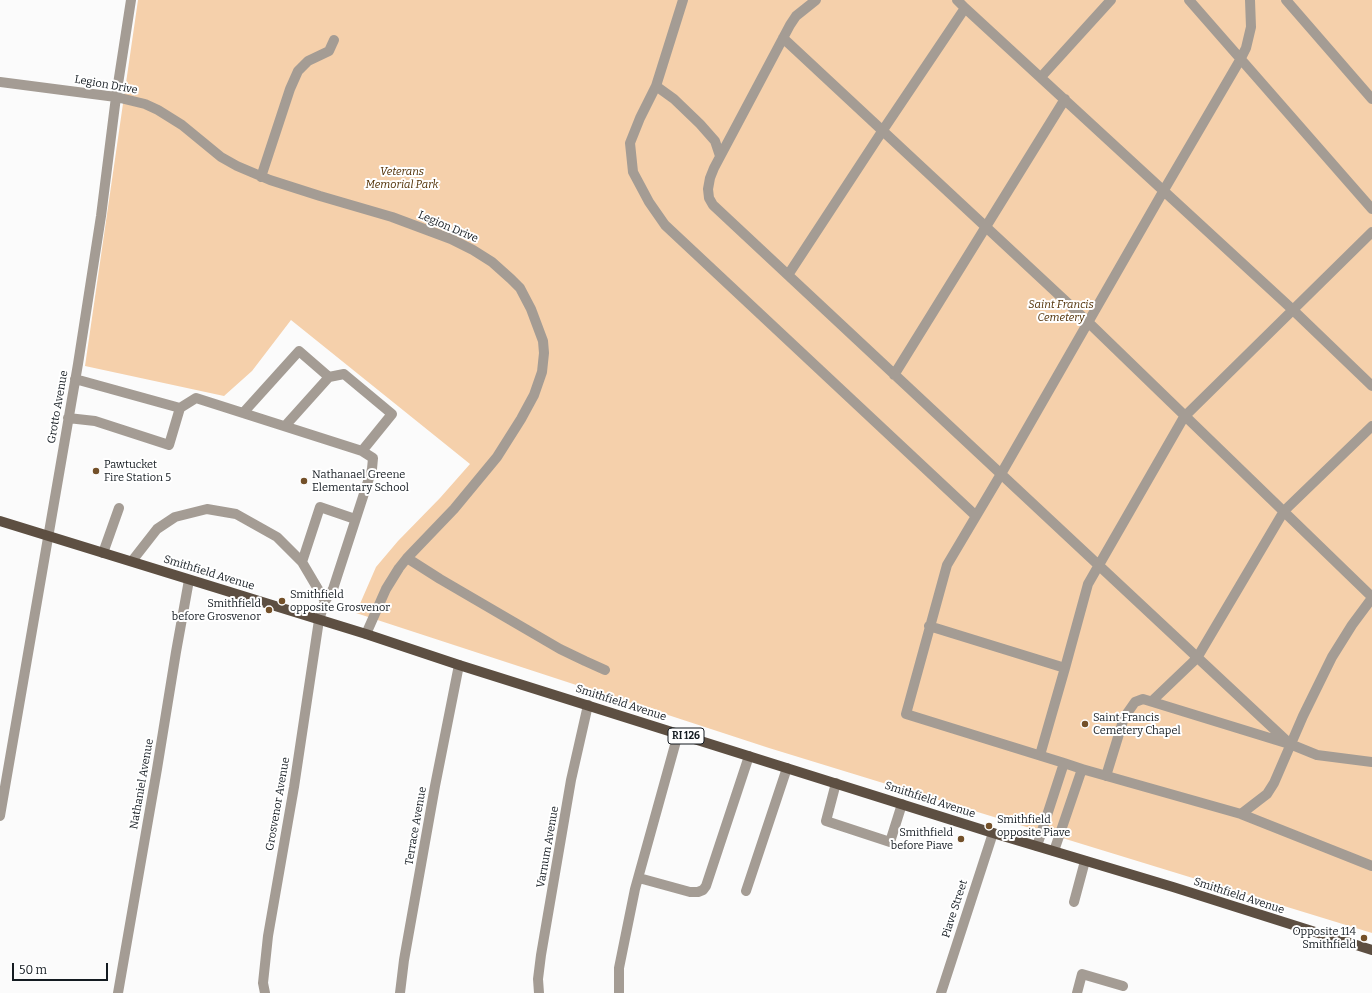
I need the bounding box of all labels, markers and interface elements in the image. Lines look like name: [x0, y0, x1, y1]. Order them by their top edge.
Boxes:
street label: Legion Drive: [73, 73, 139, 97]
park label: Veterans Memorial Park: [365, 165, 439, 191]
street label: Legion Drive: [416, 208, 480, 246]
park label: Saint Francis Cemetery: [1028, 298, 1094, 324]
street label: Grotto Avenue: [45, 369, 71, 445]
place label: Pawtucket Fire Station 5: [104, 458, 171, 484]
marker: Pawtucket Fire Station 5: [91, 466, 101, 476]
place label: Nathanael Greene Elementary School: [312, 468, 409, 494]
marker: Nathanael Greene Elementary School: [299, 476, 309, 486]
street label: Smithfield Avenue: [162, 553, 256, 593]
place label: Smithfield opposite Grosvenor: [290, 588, 390, 614]
marker: Smithfield opposite Grosvenor: [277, 596, 287, 606]
place label: Smithfield before Grosvenor: [172, 597, 261, 623]
marker: Smithfield before Grosvenor: [264, 605, 274, 615]
street label: Smithfield Avenue: [574, 682, 668, 724]
place label: Saint Francis Cemetery Chapel: [1093, 711, 1181, 737]
marker: Saint Francis Cemetery Chapel: [1080, 719, 1090, 729]
road number: RI 126: [668, 728, 704, 744]
street label: Nathaniel Avenue: [128, 738, 156, 830]
street label: Grosvenor Avenue: [263, 756, 293, 852]
street label: Smithfield Avenue: [883, 779, 977, 821]
street label: Terrace Avenue: [403, 786, 429, 866]
street label: Varnum Avenue: [534, 805, 562, 889]
place label: Smithfield opposite Piave: [997, 813, 1070, 839]
marker: Smithfield opposite Piave: [984, 821, 994, 831]
place label: Smithfield before Piave: [891, 826, 953, 852]
marker: Smithfield before Piave: [956, 834, 966, 844]
street label: Smithfield Avenue: [1192, 875, 1286, 917]
street label: Piave Street: [939, 878, 971, 940]
place label: Opposite 114 Smithfield: [1293, 925, 1356, 951]
marker: Opposite 114 Smithfield: [1359, 933, 1369, 943]
scale bar: [14, 955, 110, 981]
text: 50 m: [19, 963, 47, 977]

